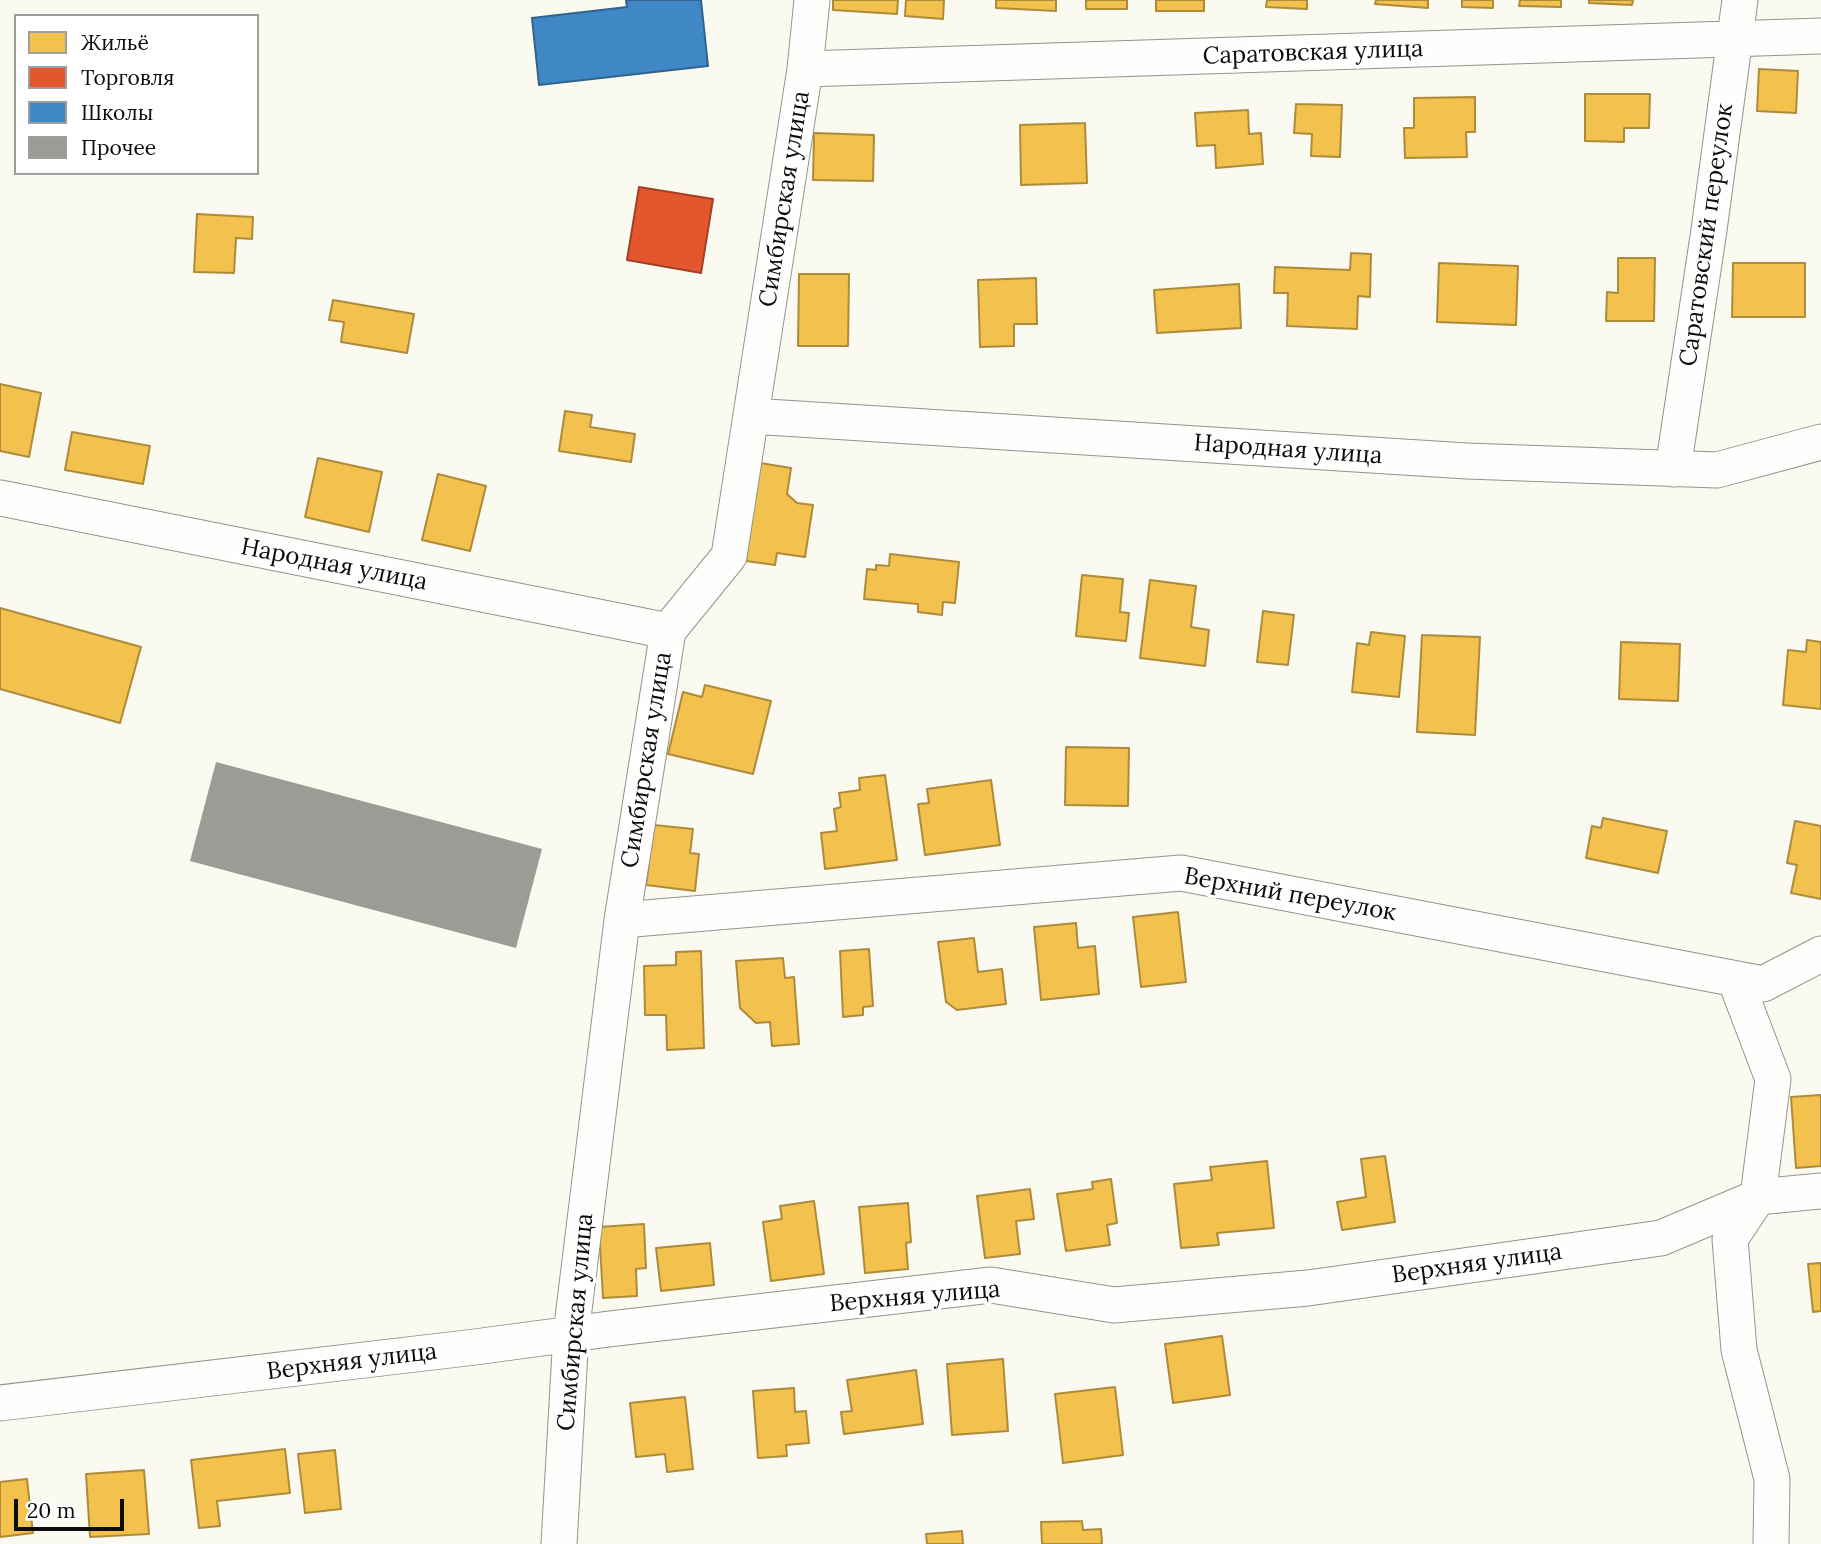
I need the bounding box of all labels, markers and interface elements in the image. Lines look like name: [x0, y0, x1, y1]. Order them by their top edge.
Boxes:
legend: [14, 14, 259, 175]
text: Жильё: [81, 29, 149, 56]
street label: Саратовская улица: [1202, 35, 1424, 71]
text: Торговля: [81, 64, 175, 91]
street label: Симбирская улица: [754, 89, 816, 309]
text: Школы: [81, 99, 153, 126]
street label: Саратовский переулок: [1674, 102, 1740, 368]
text: Прочее: [81, 134, 156, 161]
street label: Народная улица: [1193, 429, 1383, 471]
street label: Народная улица: [238, 533, 430, 597]
street label: Симбирская улица: [616, 650, 678, 870]
street label: Верхний переулок: [1182, 862, 1398, 928]
street label: Симбирская улица: [552, 1212, 600, 1432]
street label: Верхняя улица: [1390, 1238, 1564, 1290]
street label: Верхняя улица: [828, 1275, 1002, 1319]
street label: Верхняя улица: [265, 1337, 439, 1387]
scale bar: [18, 1484, 128, 1528]
text: 20 m: [27, 1497, 76, 1524]

